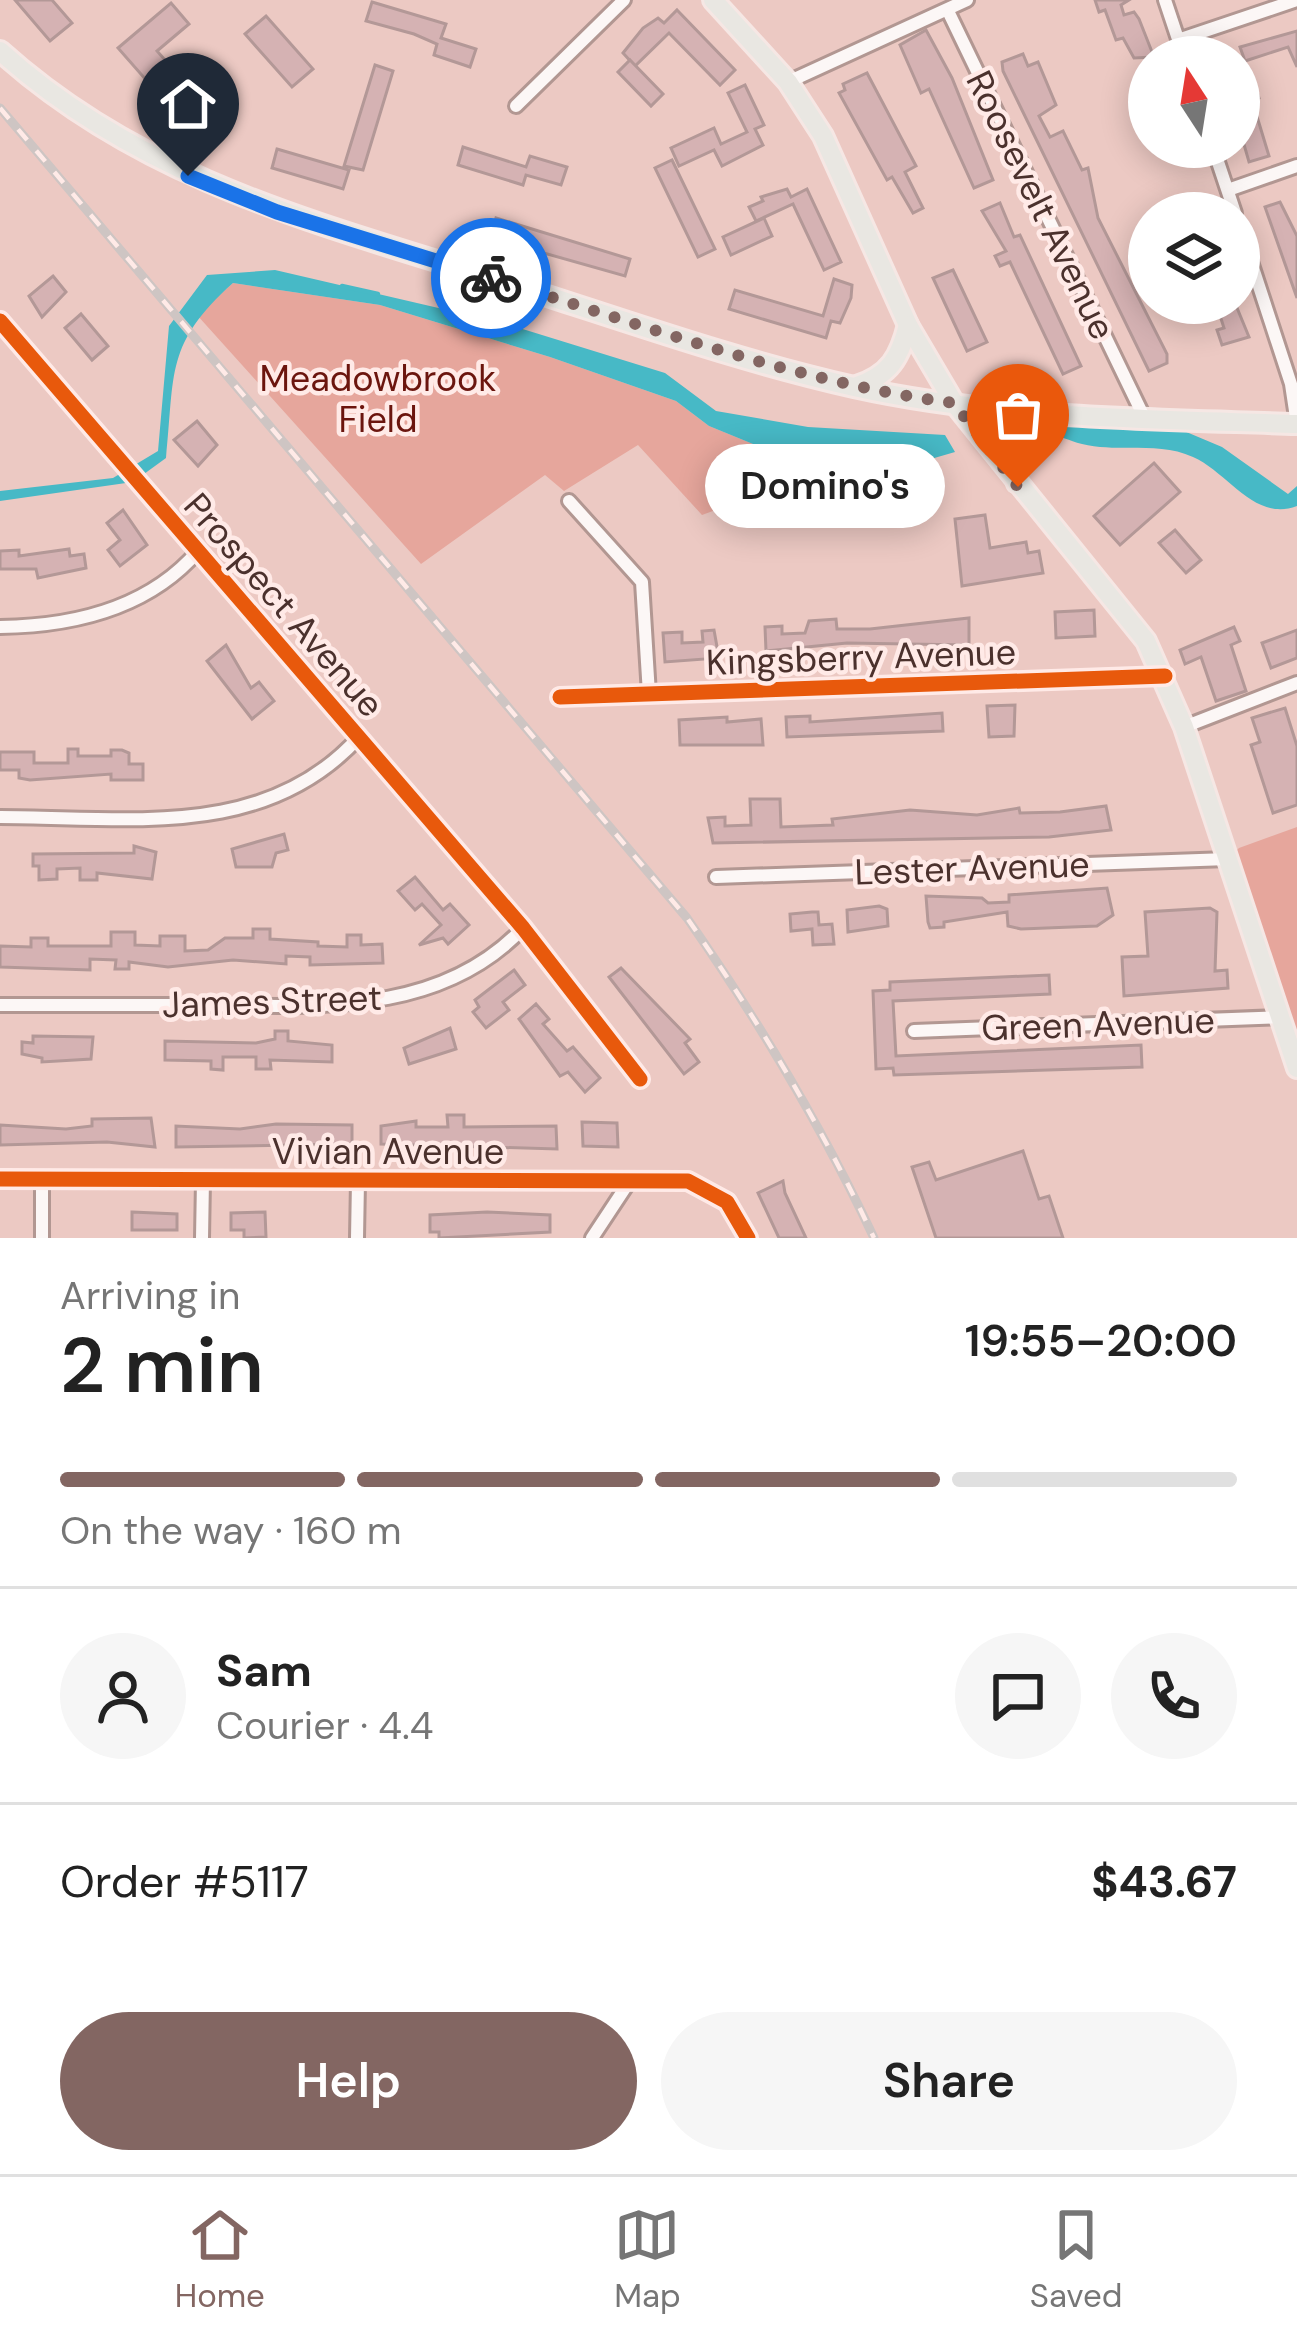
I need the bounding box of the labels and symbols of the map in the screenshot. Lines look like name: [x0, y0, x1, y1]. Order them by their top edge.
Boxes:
north arrow: [1128, 36, 1260, 168]
pin: [137, 53, 239, 176]
street label: Roosevelt Avenue: [956, 63, 1126, 347]
courier: [431, 218, 551, 338]
park label: Meadowbrook Field: [259, 355, 497, 443]
pin: [967, 364, 1069, 487]
callout: Domino's: [706, 445, 946, 529]
street label: Prospect Avenue: [174, 483, 394, 727]
street label: Kingsberry Avenue: [705, 628, 1017, 686]
street label: Lester Avenue: [854, 840, 1090, 896]
street label: James Street: [161, 974, 383, 1028]
street label: Green Avenue: [981, 996, 1215, 1052]
street label: Vivian Avenue: [272, 1128, 504, 1175]

